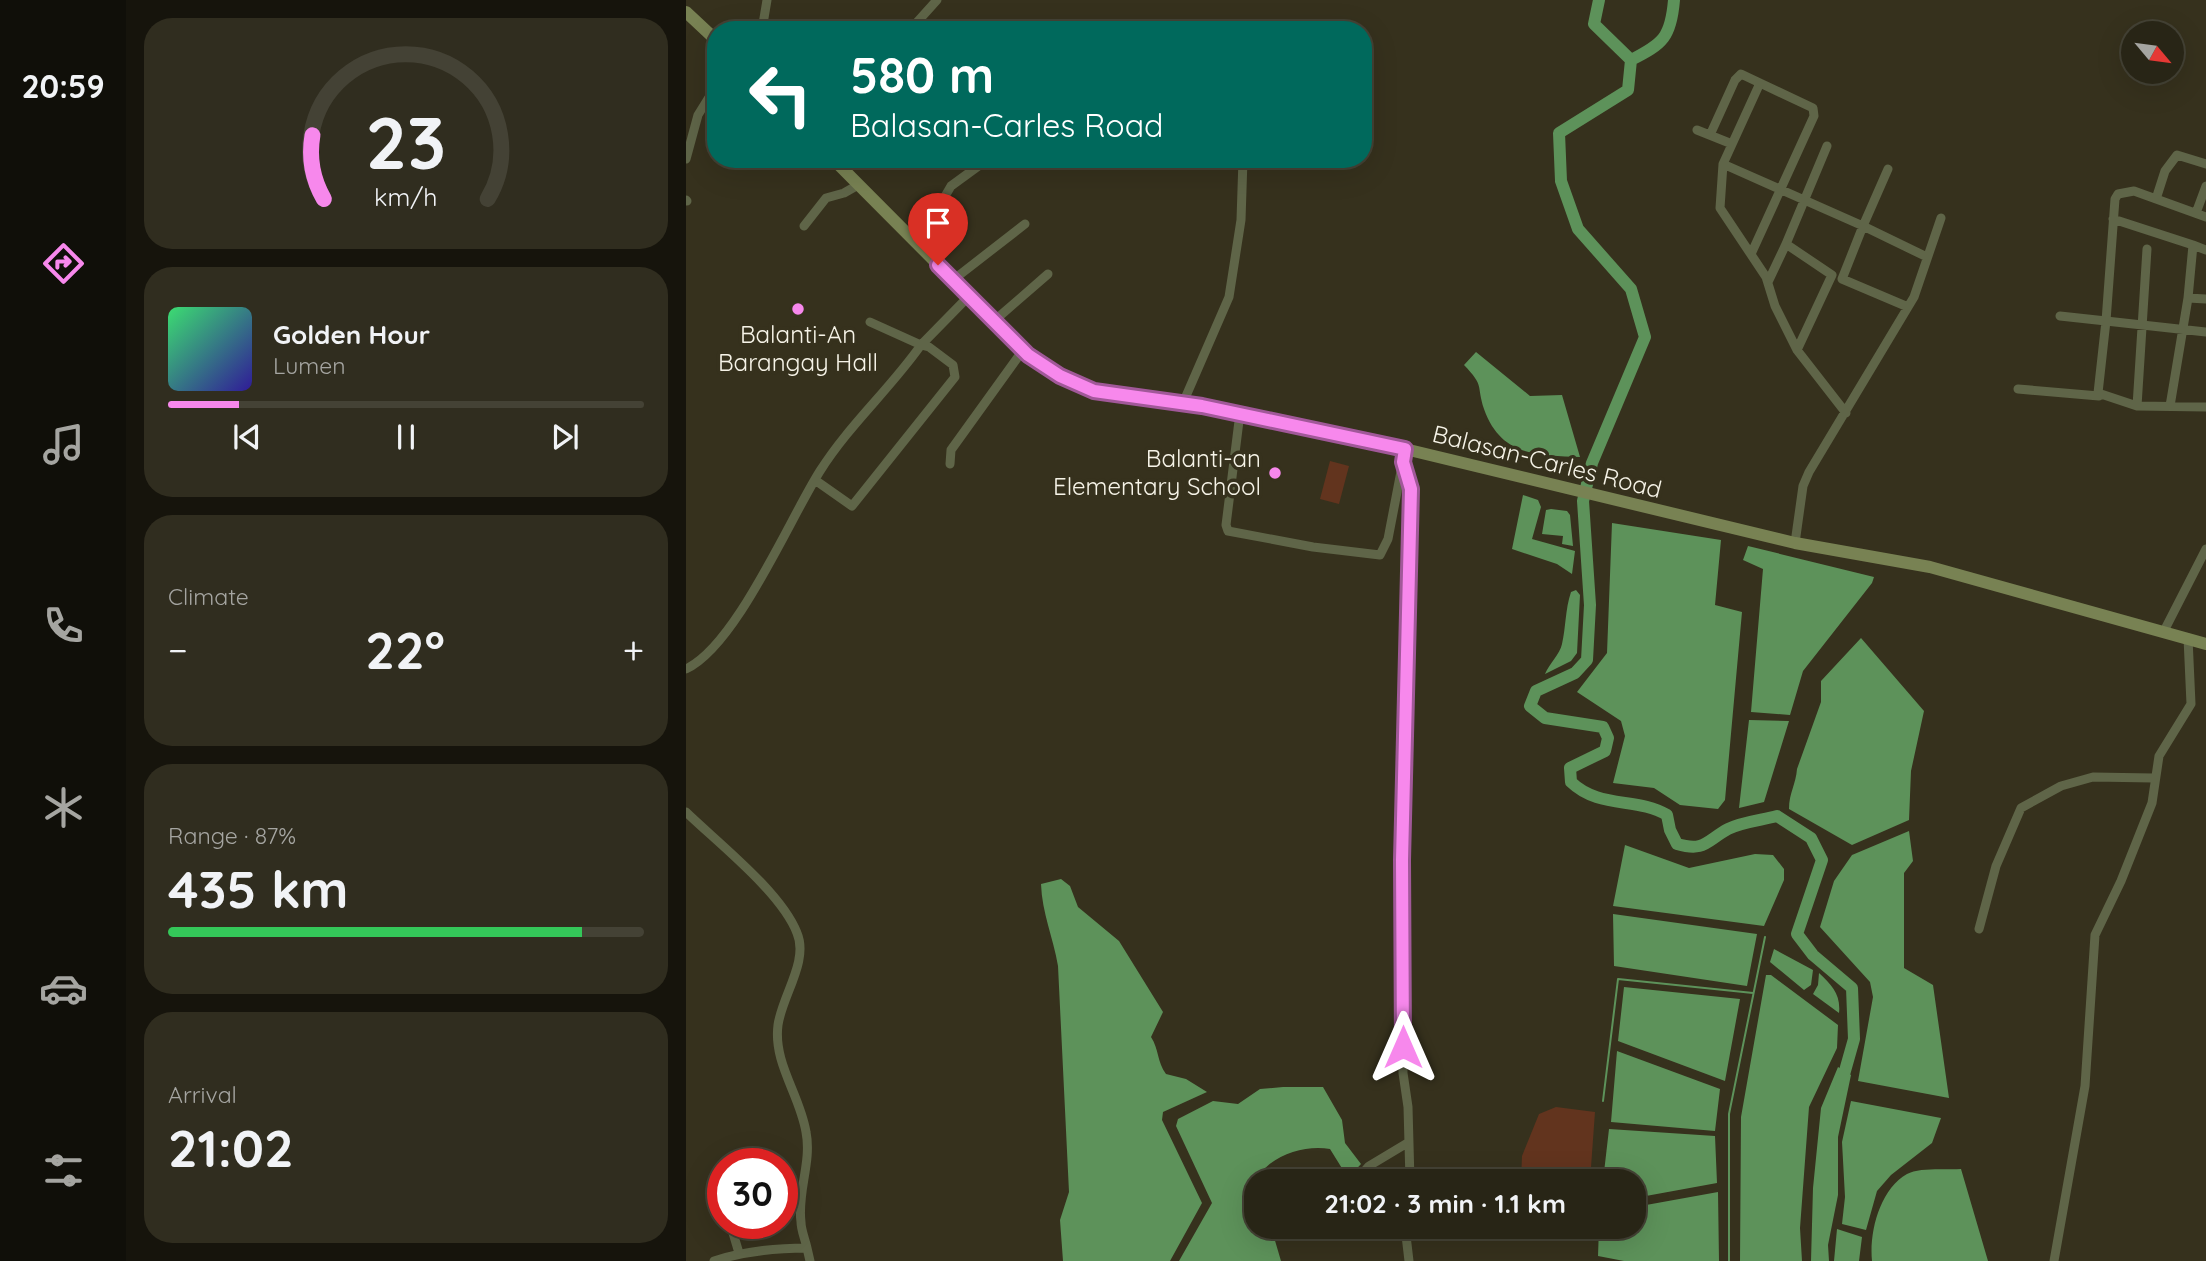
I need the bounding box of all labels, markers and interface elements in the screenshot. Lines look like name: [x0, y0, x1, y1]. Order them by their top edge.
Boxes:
north arrow: [2121, 21, 2184, 84]
map controls: [2121, 21, 2184, 84]
text: 580 m: [850, 44, 994, 105]
icon: left: [735, 49, 826, 140]
text: 20:59: [21, 66, 105, 106]
text: 23: [366, 97, 446, 188]
text: Balasan-Carles Road: [850, 105, 1163, 145]
text: km/h: [374, 181, 438, 212]
pin: [908, 193, 968, 265]
icon: arrive: [919, 204, 957, 242]
icon: directions: [39, 239, 88, 288]
marker: Balanti-An Barangay Hall: [790, 301, 806, 317]
text: Golden Hour: [273, 318, 430, 351]
place label: Balanti-An Barangay Hall: [718, 319, 878, 377]
text: Lumen: [273, 351, 346, 380]
icon: previous: [228, 418, 266, 456]
icon: pause: [387, 418, 425, 456]
icon: next: [546, 418, 584, 456]
street label: Balasan-Carles Road: [1430, 418, 1665, 504]
icon: music: [39, 420, 88, 469]
place label: Balanti-an Elementary School: [1053, 443, 1261, 501]
marker: Balanti-an Elementary School: [1267, 465, 1283, 481]
text: Climate: [168, 582, 249, 611]
icon: phone: [39, 601, 88, 650]
text: 22°: [365, 617, 445, 682]
text: −: [168, 626, 188, 674]
text: +: [623, 626, 644, 674]
icon: climate: [39, 783, 88, 832]
text: Range · 87%: [168, 821, 296, 850]
text: 435 km: [168, 856, 349, 921]
icon: car: [39, 964, 88, 1013]
position arrow: [1366, 1010, 1440, 1084]
text: Arrival: [168, 1080, 237, 1109]
text: 21:02: [168, 1115, 294, 1180]
icon: filters: [39, 1146, 88, 1195]
speed limit sign: 30: [707, 1148, 798, 1239]
text: 21:02 · 3 min · 1.1 km: [1324, 1187, 1566, 1220]

